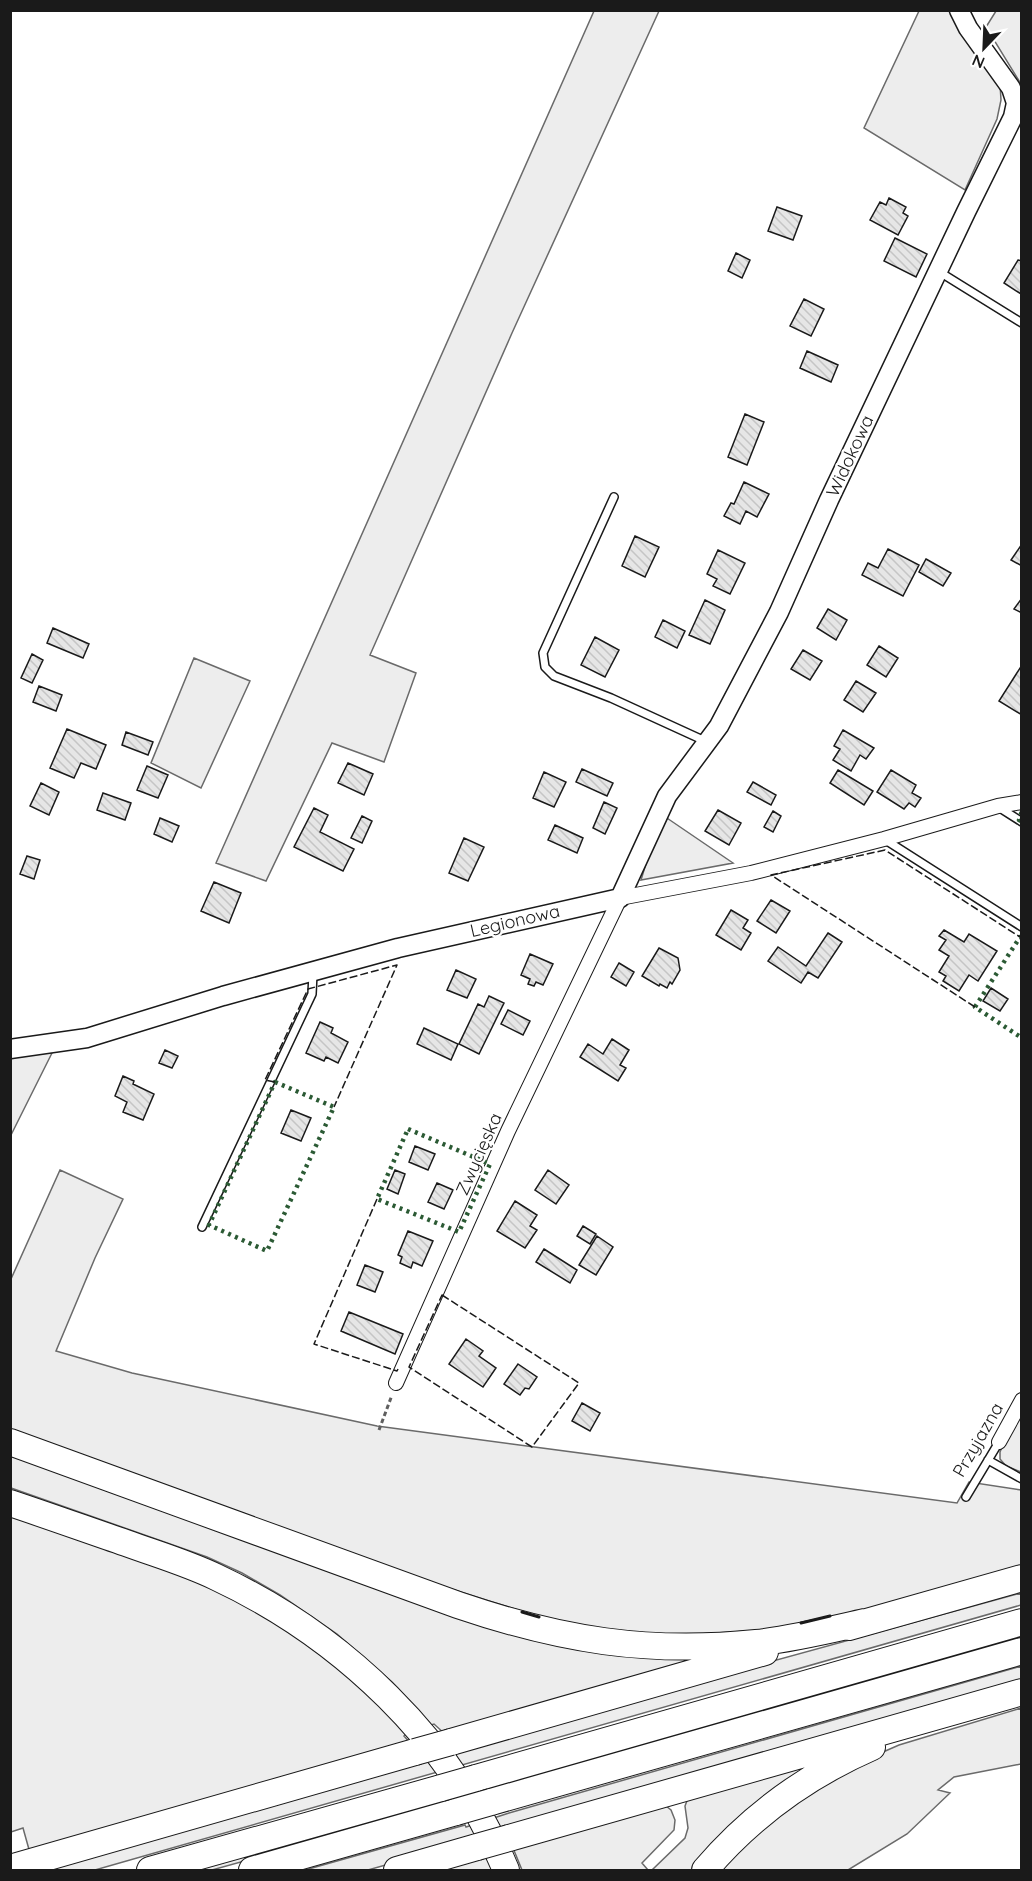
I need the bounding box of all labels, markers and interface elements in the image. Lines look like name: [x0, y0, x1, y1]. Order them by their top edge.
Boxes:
north arrow: [954, 18, 1014, 78]
text: N: [969, 50, 987, 73]
street label: Widokowa: [821, 411, 878, 500]
street label: Legionowa: [468, 899, 562, 942]
street label: Zwycięska: [450, 1109, 507, 1198]
street label: Przyjazna: [947, 1398, 1008, 1481]

